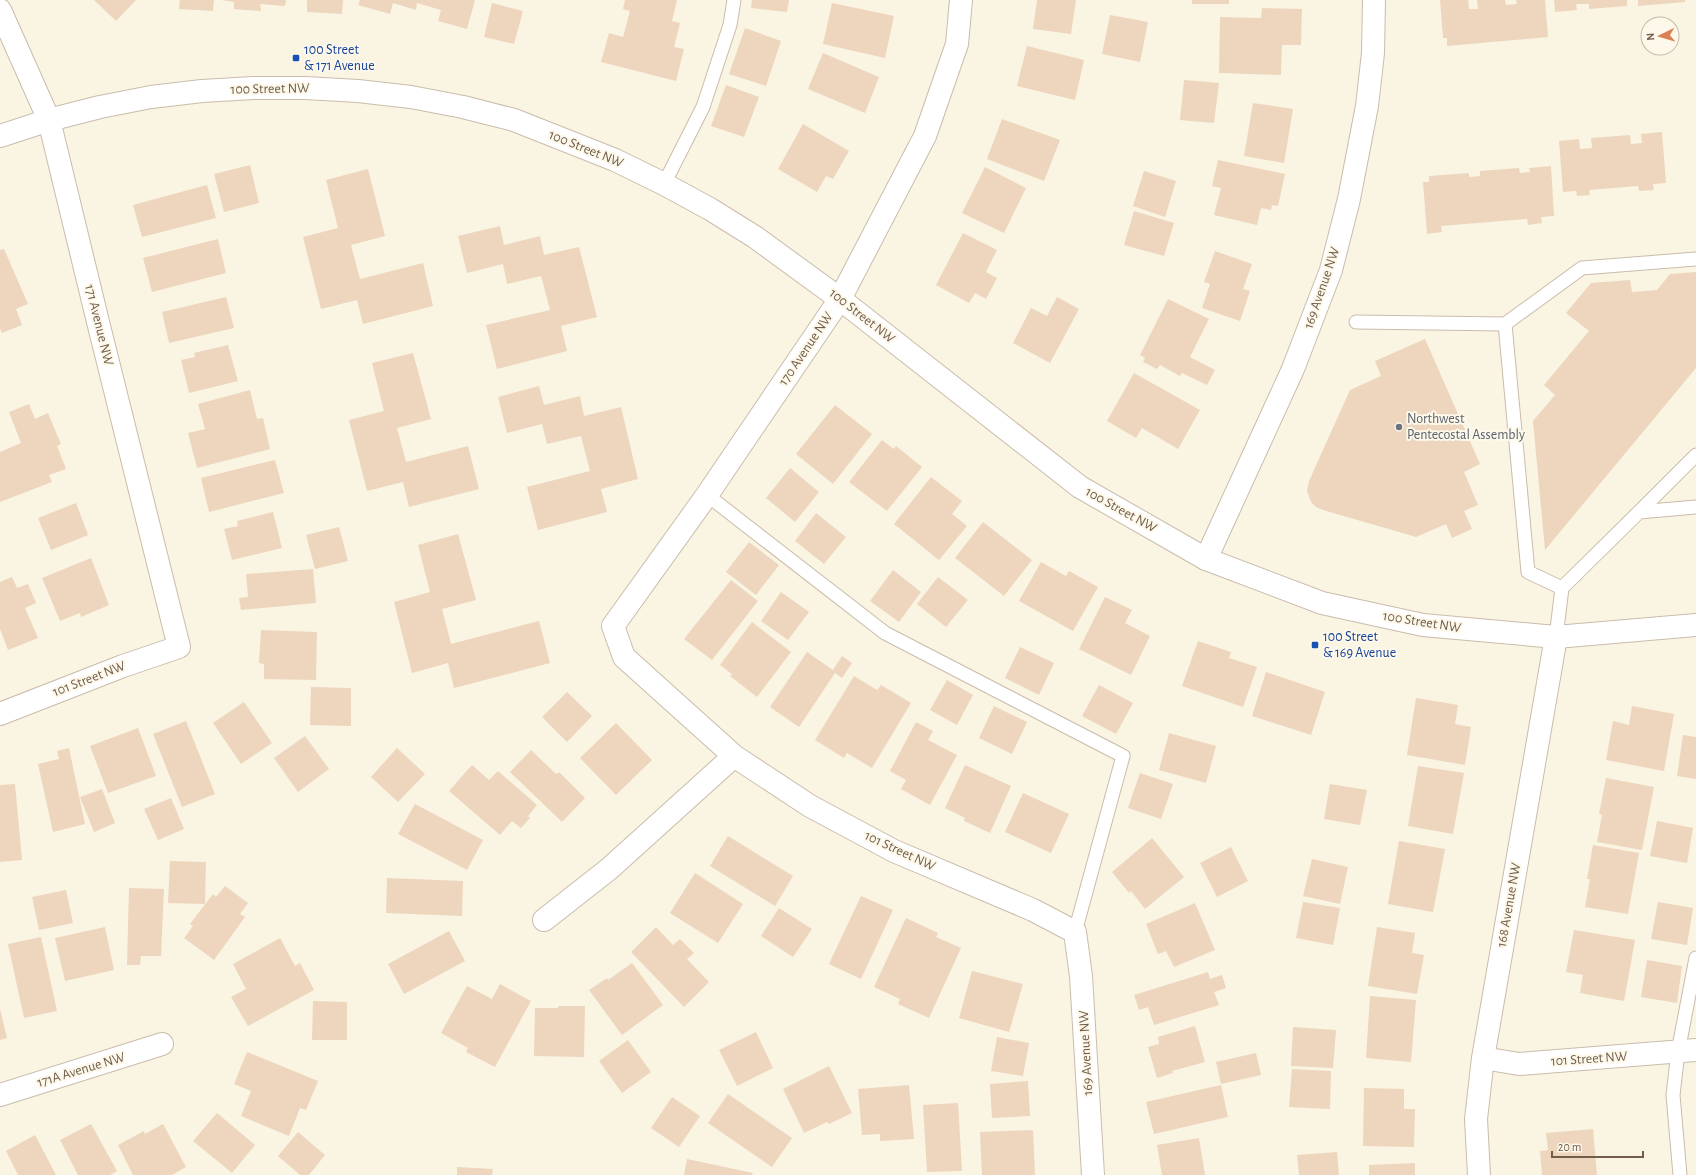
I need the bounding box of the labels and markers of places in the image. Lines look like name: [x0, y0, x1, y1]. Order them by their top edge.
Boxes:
place label: 100 Street & 171 Avenue: [304, 43, 375, 73]
marker: 100 Street & 171 Avenue: [291, 53, 301, 63]
place label: Northwest Pentecostal Assembly: [1407, 412, 1525, 442]
marker: Northwest Pentecostal Assembly: [1394, 422, 1404, 432]
place label: 100 Street & 169 Avenue: [1323, 630, 1396, 660]
marker: 100 Street & 169 Avenue: [1310, 640, 1320, 650]

